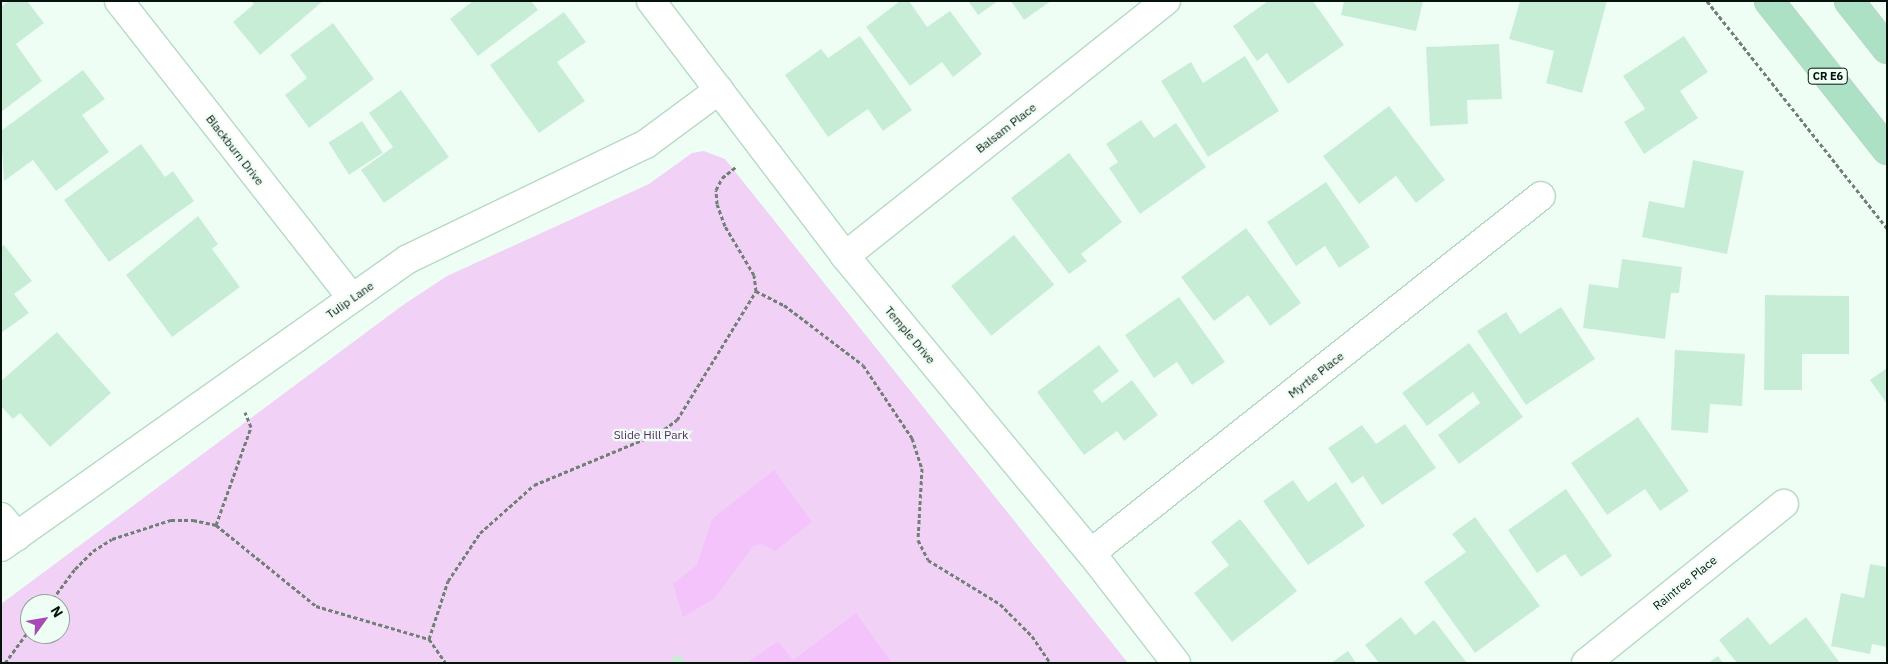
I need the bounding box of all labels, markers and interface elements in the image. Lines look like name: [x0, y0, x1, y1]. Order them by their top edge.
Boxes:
road number: CR E6: [1807, 68, 1849, 84]
street label: Balsam Place: [973, 100, 1039, 156]
street label: Blackburn Drive: [203, 112, 267, 188]
street label: Tulip Lane: [323, 278, 377, 322]
street label: Temple Drive: [882, 303, 938, 367]
street label: Myrtle Place: [1285, 349, 1347, 401]
park label: Slide Hill Park: [614, 428, 688, 442]
street label: Raintree Place: [1650, 553, 1720, 613]
north arrow: [20, 594, 70, 644]
text: N: [47, 603, 67, 621]

